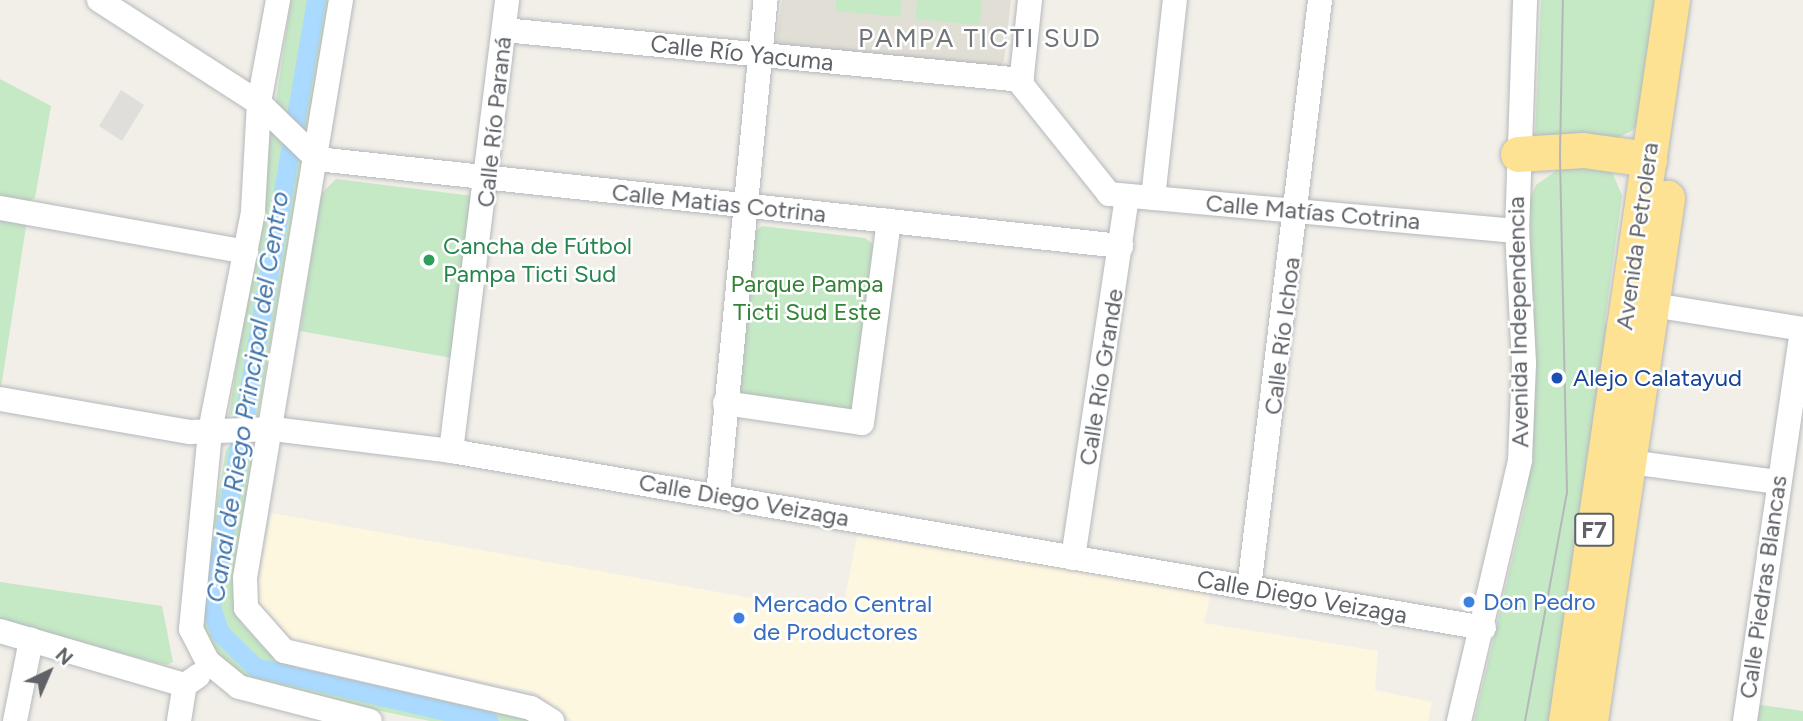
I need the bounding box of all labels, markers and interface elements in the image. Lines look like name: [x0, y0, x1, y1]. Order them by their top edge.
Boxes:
district label: PAMPA TICTI SUD: [860, 23, 1100, 55]
street label: Calle Río Yacuma: [649, 29, 835, 77]
street label: Calle Río Paraná: [471, 35, 517, 209]
street label: Avenida Petrolera: [1610, 140, 1664, 332]
street label: Calle Matias Cotrina: [610, 177, 828, 229]
street label: Calle Matías Cotrina: [1205, 188, 1421, 236]
water label: Canal de Riego Principal del Centro: [200, 189, 296, 605]
street label: Avenida Independencia: [1501, 196, 1535, 448]
place label: Cancha de Fútbol Pampa Ticti Sud: [443, 232, 632, 288]
marker: Cancha de Fútbol Pampa Ticti Sud: [421, 252, 437, 268]
street label: Calle Río Ichoa: [1258, 256, 1306, 416]
park label: Parque Pampa Ticti Sud Este: [730, 270, 884, 326]
street label: Calle Río Grande: [1073, 286, 1129, 468]
place label: Alejo Calatayud: [1573, 364, 1742, 392]
marker: Alejo Calatayud: [1547, 368, 1567, 388]
street label: Calle Diego Veizaga: [637, 467, 851, 533]
street label: Calle Piedras Blancas: [1733, 473, 1793, 701]
road number: F7: [1573, 510, 1615, 550]
street label: Calle Diego Veizaga: [1195, 564, 1409, 630]
place label: Don Pedro: [1483, 588, 1596, 616]
place label: Mercado Central de Productores: [753, 590, 932, 646]
marker: Don Pedro: [1461, 594, 1477, 610]
marker: Mercado Central de Productores: [731, 610, 747, 626]
north arrow: [14, 637, 84, 707]
text: N: [51, 643, 77, 670]

